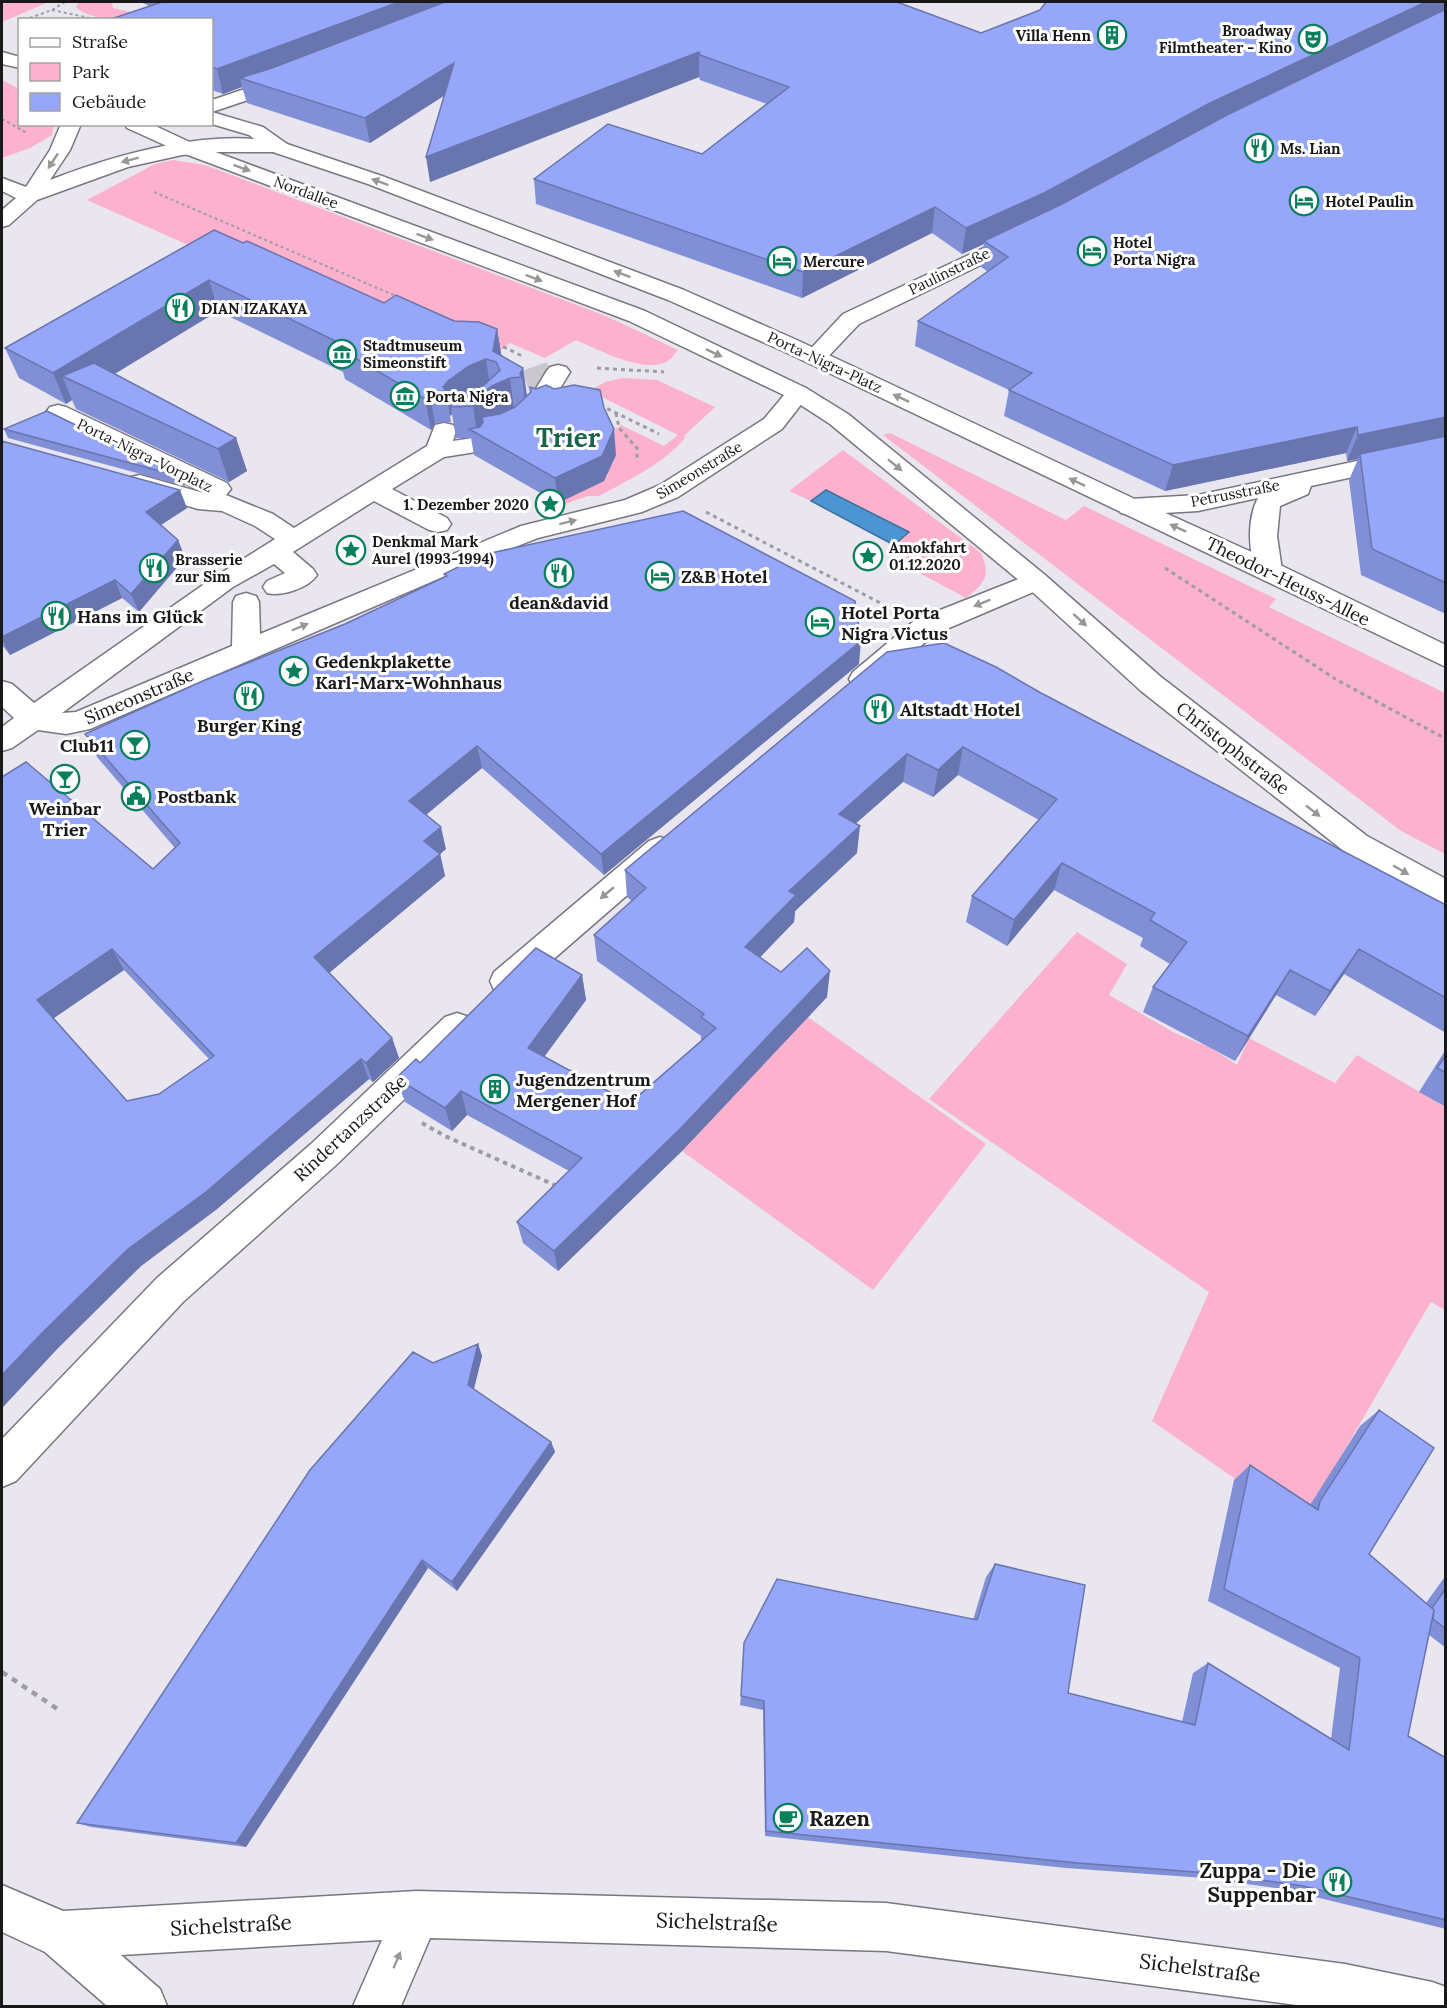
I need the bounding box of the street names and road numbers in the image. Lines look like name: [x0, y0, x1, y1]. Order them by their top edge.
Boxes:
street label: Nordallee: [271, 172, 341, 212]
street label: Paulinstraße: [905, 243, 993, 299]
street label: Porta-Nigra-Platz: [765, 327, 885, 397]
street label: Porta-Nigra-Vorplatz: [74, 414, 216, 496]
street label: Simeonstraße: [652, 437, 746, 503]
street label: Petrusstraße: [1189, 475, 1281, 511]
street label: Theodor-Heuss-Allee: [1202, 531, 1374, 631]
street label: Simeonstraße: [81, 663, 197, 729]
street label: Christophstraße: [1172, 697, 1295, 800]
street label: Rindertanzstraße: [289, 1070, 412, 1186]
street label: Sichelstraße: [656, 1906, 778, 1938]
street label: Sichelstraße: [169, 1908, 293, 1942]
street label: Sichelstraße: [1138, 1947, 1262, 1989]

